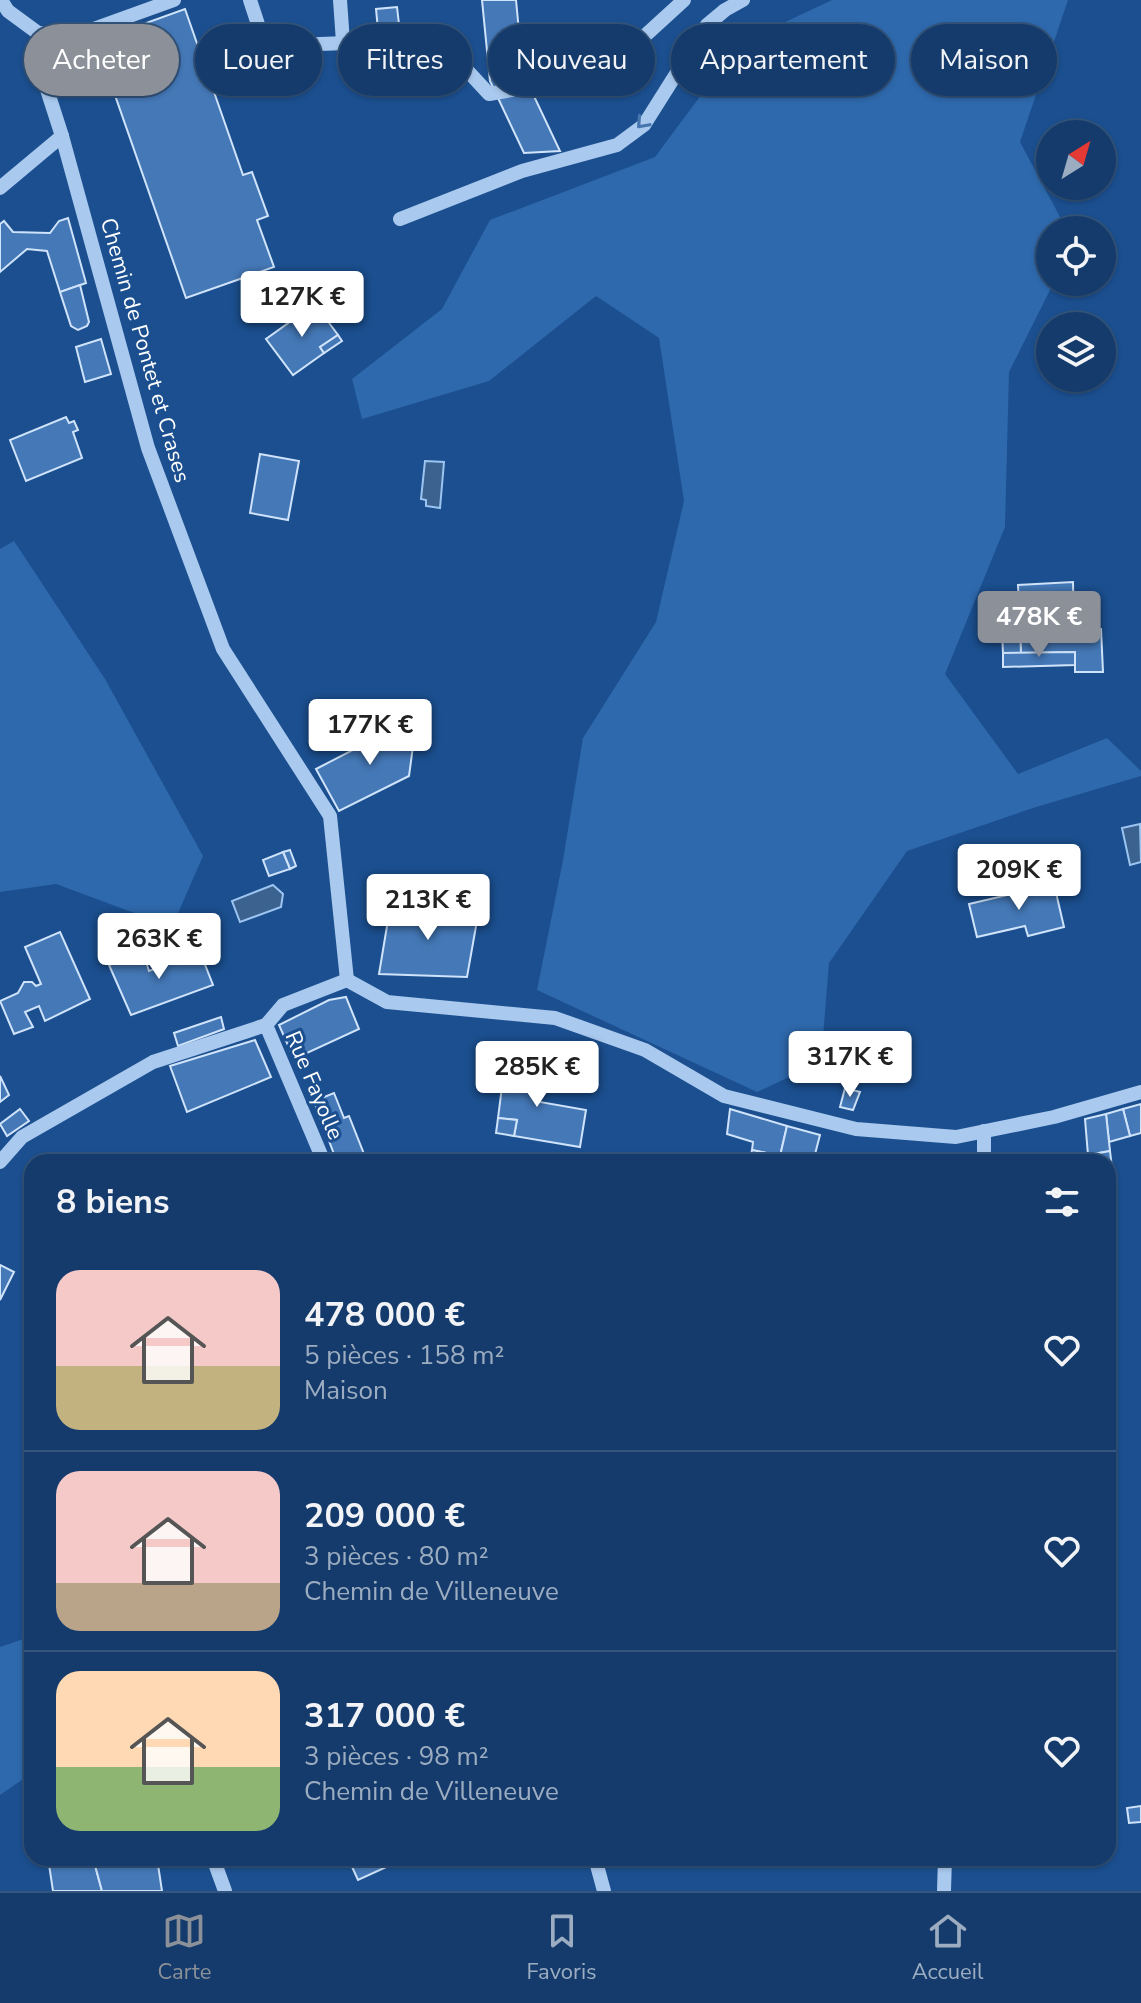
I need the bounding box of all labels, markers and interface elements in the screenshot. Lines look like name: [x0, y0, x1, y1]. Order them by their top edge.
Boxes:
chip: Acheter: [24, 24, 179, 96]
chip: Louer: [195, 24, 322, 96]
chip: Filtres: [338, 24, 472, 96]
chip: Nouveau: [488, 24, 655, 96]
chip: Appartement: [671, 24, 895, 96]
chip: Maison: [911, 24, 1057, 96]
one-way arrow: [637, 114, 652, 128]
north arrow: [1036, 120, 1116, 200]
map controls: [1036, 120, 1116, 392]
street label: Chemin de Pontet et Crases: [93, 214, 197, 486]
button: locate: [1036, 216, 1116, 296]
pin: 127K €: [237, 271, 367, 339]
text: 127K €: [259, 279, 345, 314]
button: layers: [1036, 312, 1116, 392]
pin: 478K €: [974, 591, 1104, 659]
text: 478K €: [996, 599, 1082, 634]
pin: 177K €: [305, 699, 435, 767]
text: 177K €: [327, 707, 413, 742]
pin: 209K €: [954, 844, 1084, 912]
text: 209K €: [976, 852, 1062, 887]
pin: 213K €: [363, 874, 493, 942]
text: 213K €: [385, 882, 471, 917]
pin: 263K €: [94, 913, 224, 981]
text: 263K €: [116, 921, 202, 956]
street label: Rue Fayolle: [278, 1026, 350, 1144]
pin: 317K €: [785, 1031, 915, 1099]
text: 317K €: [807, 1039, 893, 1074]
pin: 285K €: [472, 1041, 602, 1109]
text: 285K €: [494, 1049, 580, 1084]
text: 8 biens: [56, 1179, 170, 1225]
icon: filters: [1040, 1180, 1084, 1224]
text: 478 000 €: [304, 1292, 465, 1338]
icon: home: [120, 1302, 216, 1398]
icon: heart: [1040, 1328, 1084, 1372]
text: 5 pièces · 158 m²: [304, 1338, 504, 1373]
text: Maison: [304, 1373, 388, 1408]
text: 209 000 €: [304, 1493, 465, 1539]
icon: home: [120, 1503, 216, 1599]
icon: heart: [1040, 1529, 1084, 1573]
text: 3 pièces · 80 m²: [304, 1539, 489, 1574]
text: Chemin de Villeneuve: [304, 1574, 559, 1609]
text: 317 000 €: [304, 1693, 465, 1739]
icon: home: [120, 1703, 216, 1799]
icon: heart: [1040, 1729, 1084, 1773]
text: 3 pièces · 98 m²: [304, 1739, 489, 1774]
text: Chemin de Villeneuve: [304, 1774, 559, 1809]
tab: Carte: [158, 1909, 211, 1987]
tab: Favoris: [526, 1909, 597, 1987]
tab: Accueil: [912, 1909, 983, 1987]

